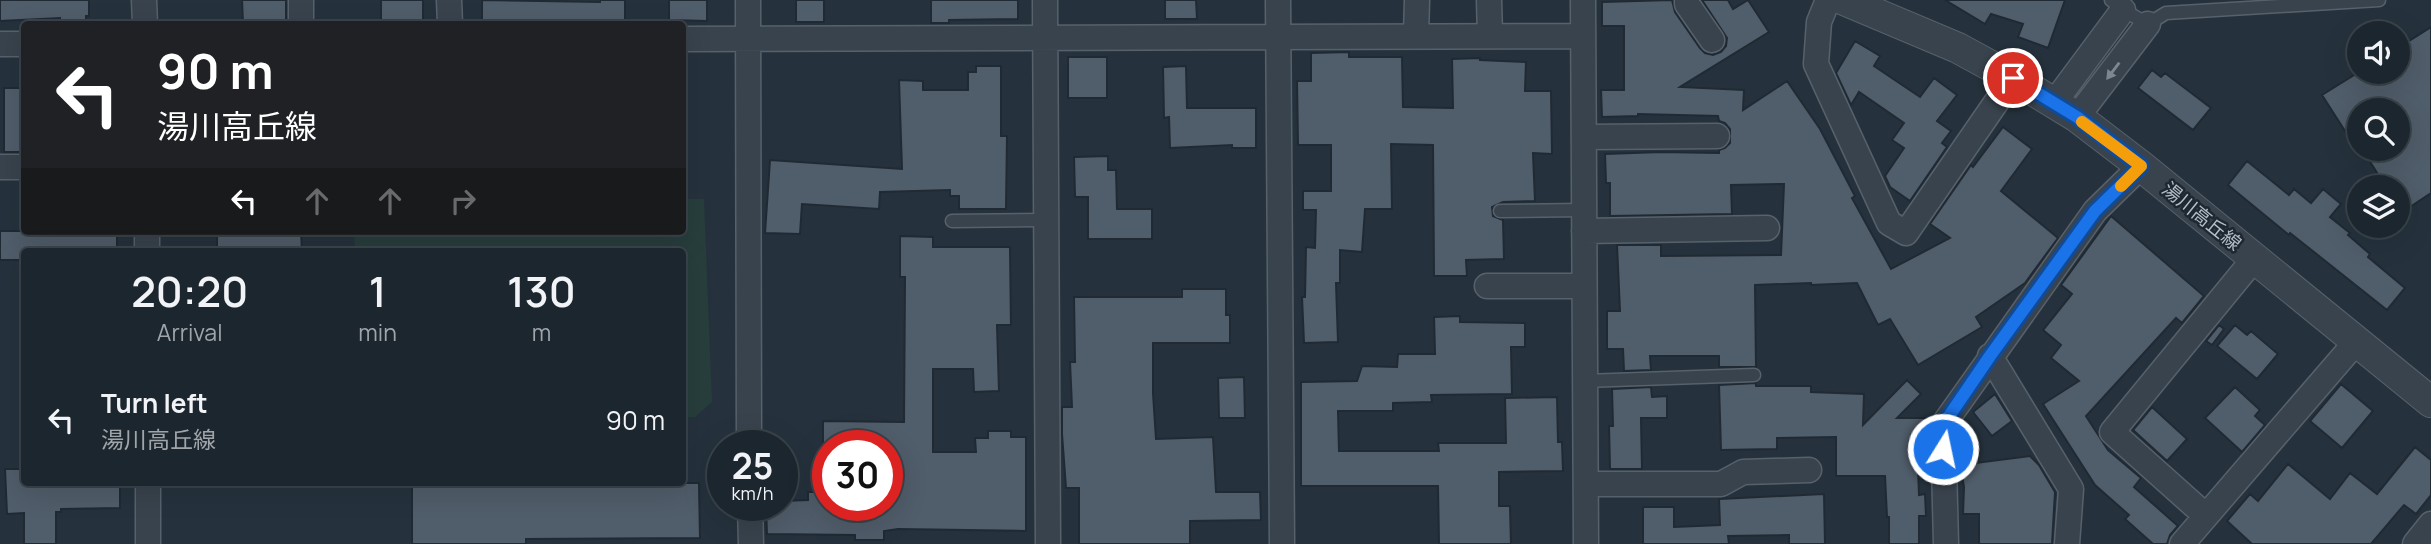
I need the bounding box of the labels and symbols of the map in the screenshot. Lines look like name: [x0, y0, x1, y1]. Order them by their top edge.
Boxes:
pin: [1983, 48, 2043, 108]
one-way arrow: [2105, 61, 2120, 79]
street label: 湯川高丘線: [2157, 176, 2247, 256]
position arrow: [1906, 412, 1980, 486]
speed limit sign: 30: [812, 430, 903, 521]

